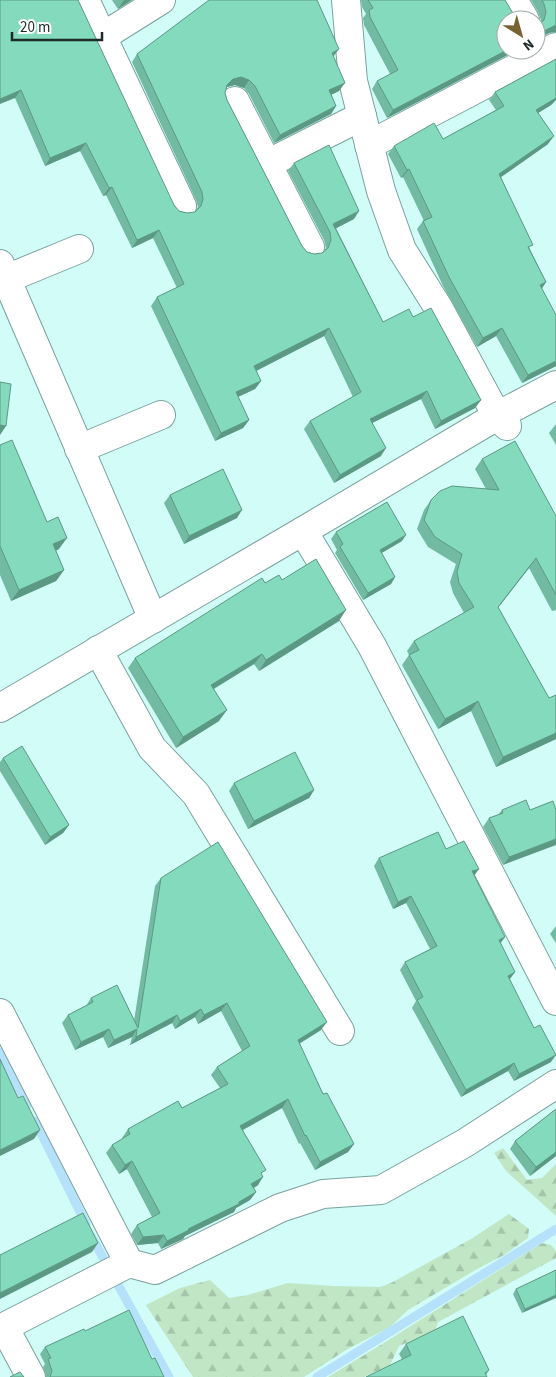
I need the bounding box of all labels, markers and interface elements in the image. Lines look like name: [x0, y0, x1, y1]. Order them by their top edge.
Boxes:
scale bar: [12, 10, 102, 42]
north arrow: [496, 10, 546, 60]
text: 20 m: [20, 17, 50, 38]
text: N: [518, 34, 538, 55]

